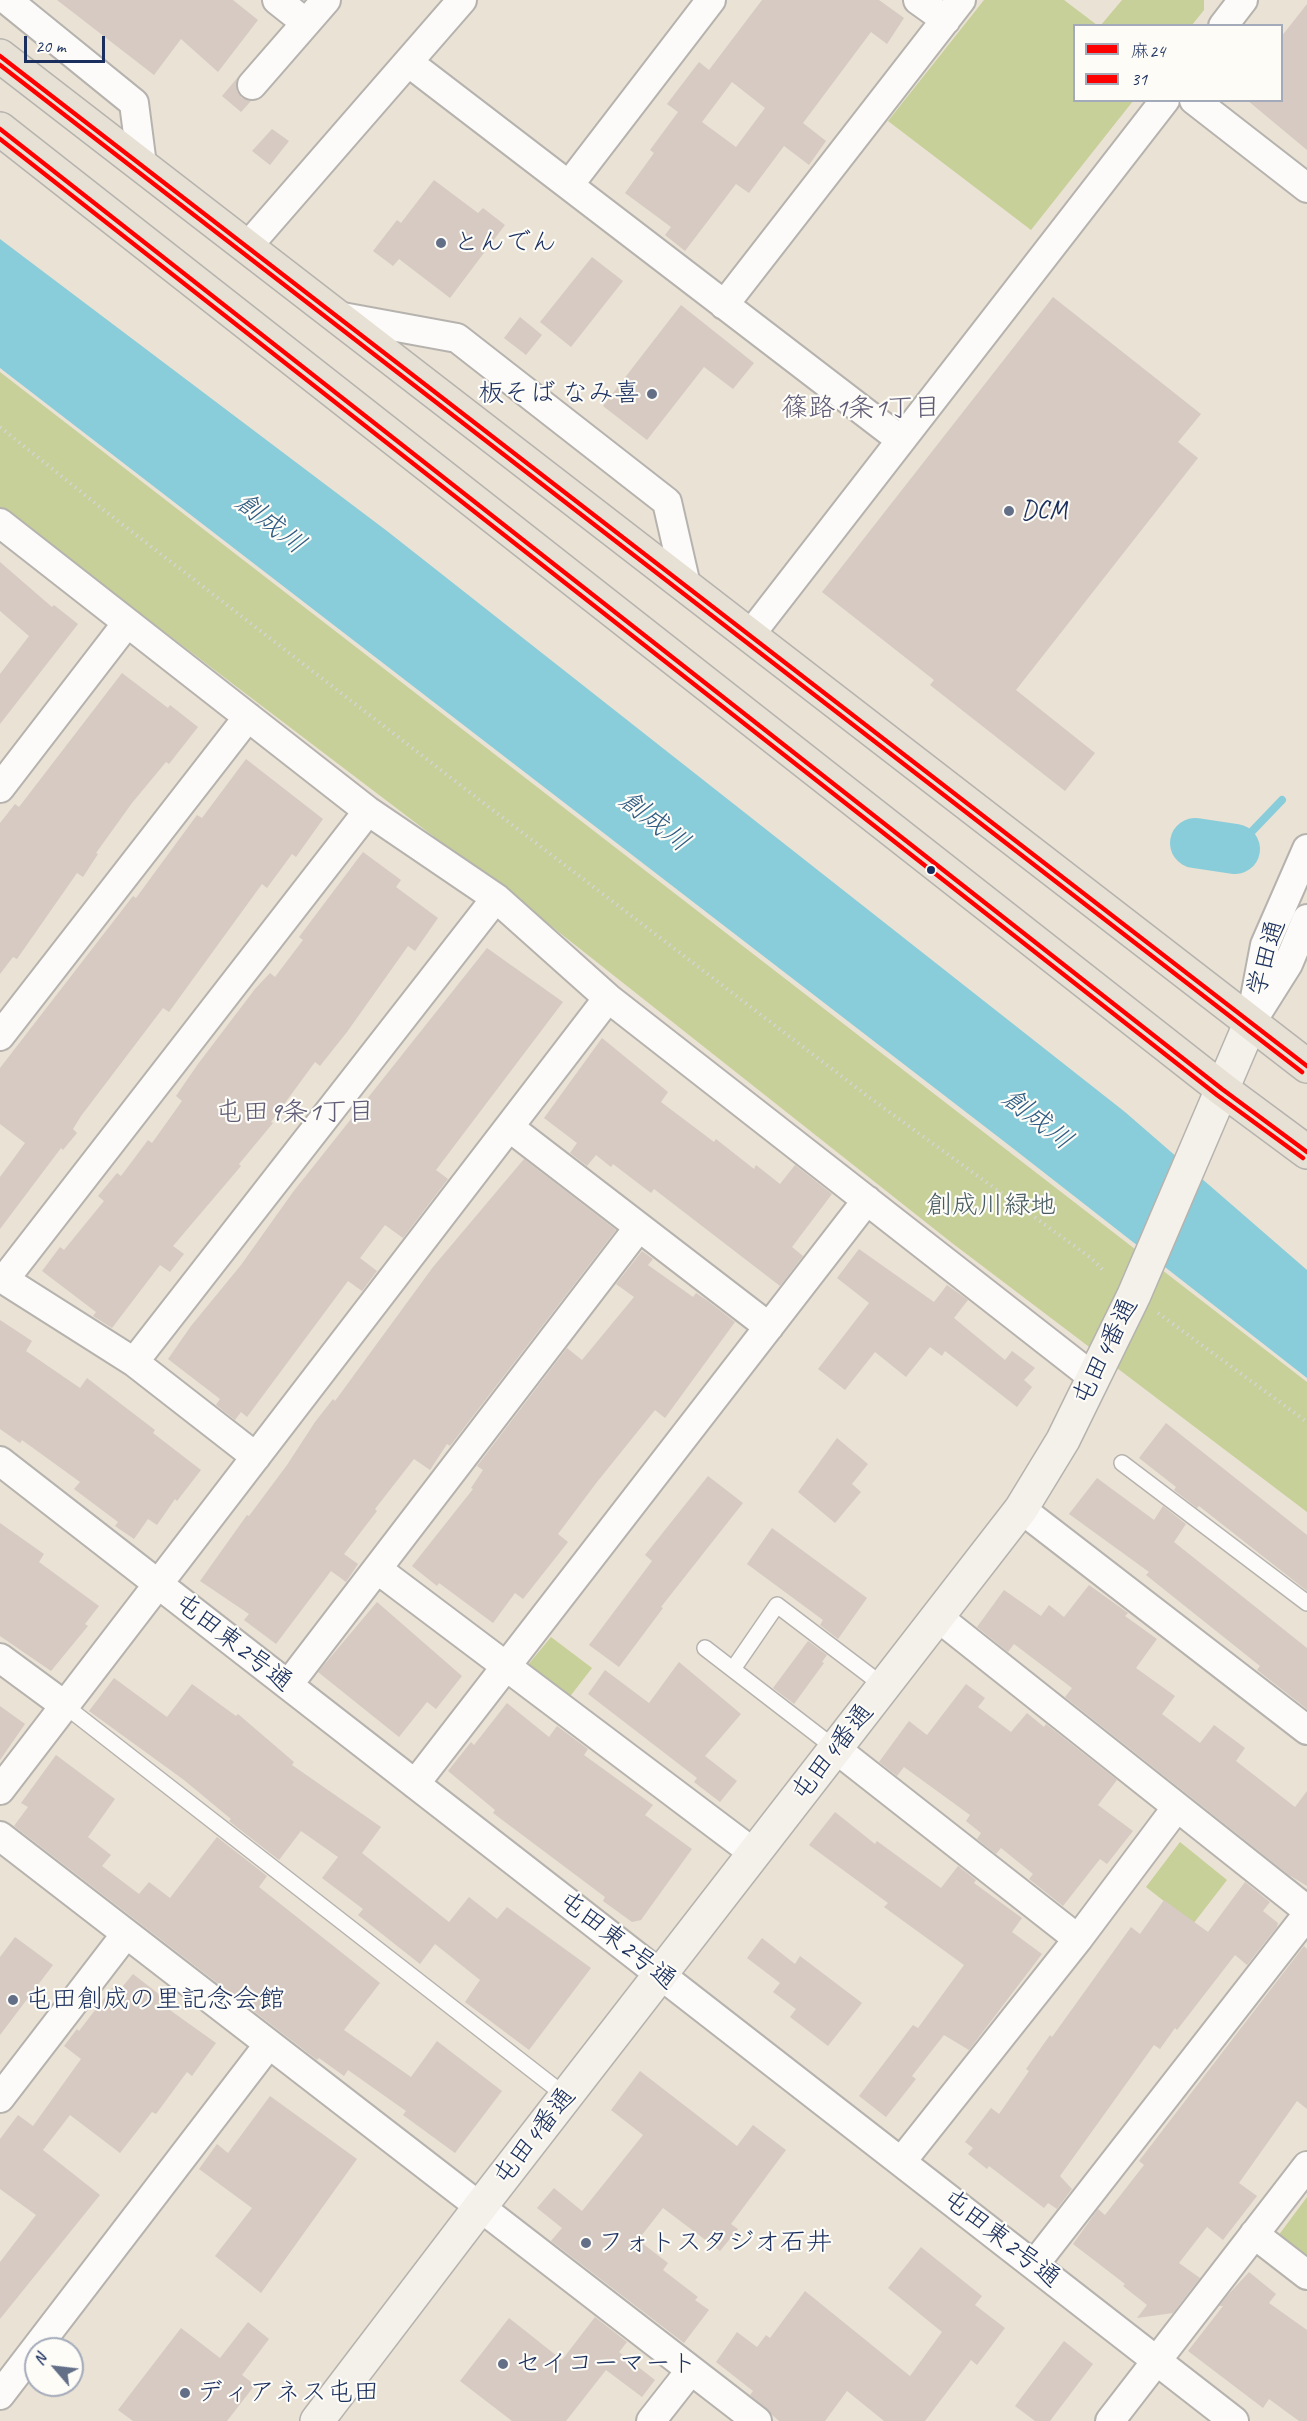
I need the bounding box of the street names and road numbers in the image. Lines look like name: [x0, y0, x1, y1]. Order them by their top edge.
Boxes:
street label: 学田通: [1241, 916, 1293, 1000]
street label: 屯田4番通: [1067, 1293, 1145, 1411]
street label: 屯田東2号通: [168, 1587, 298, 1699]
street label: 屯田4番通: [785, 1698, 881, 1808]
street label: 屯田東2号通: [552, 1885, 682, 1997]
street label: 屯田4番通: [487, 2082, 583, 2192]
street label: 屯田東2号通: [936, 2183, 1066, 2295]

